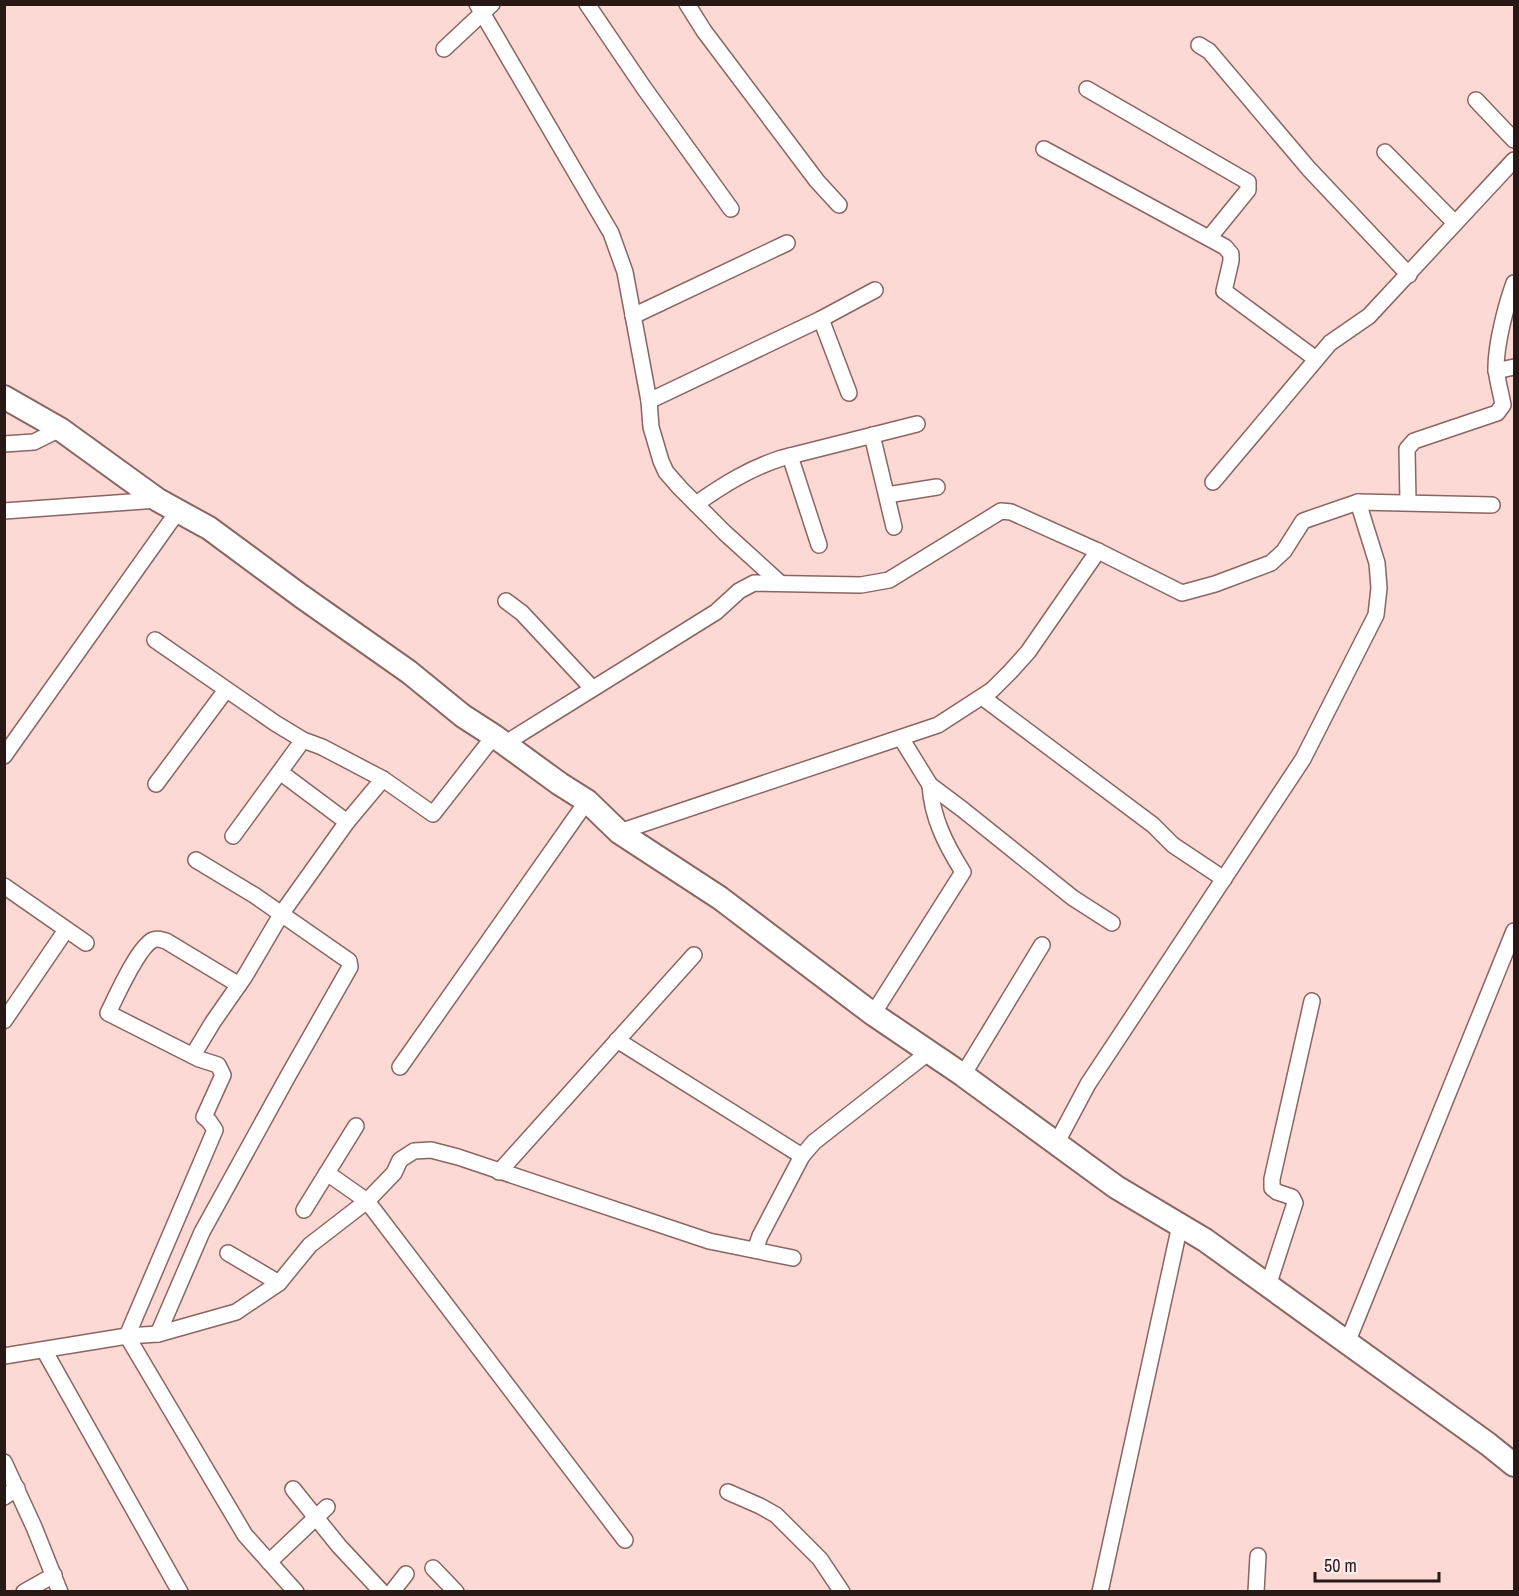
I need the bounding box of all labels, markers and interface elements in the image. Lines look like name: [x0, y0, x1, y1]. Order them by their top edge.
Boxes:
scale bar: [1315, 1545, 1440, 1583]
text: 50 m: [1324, 1553, 1357, 1578]

